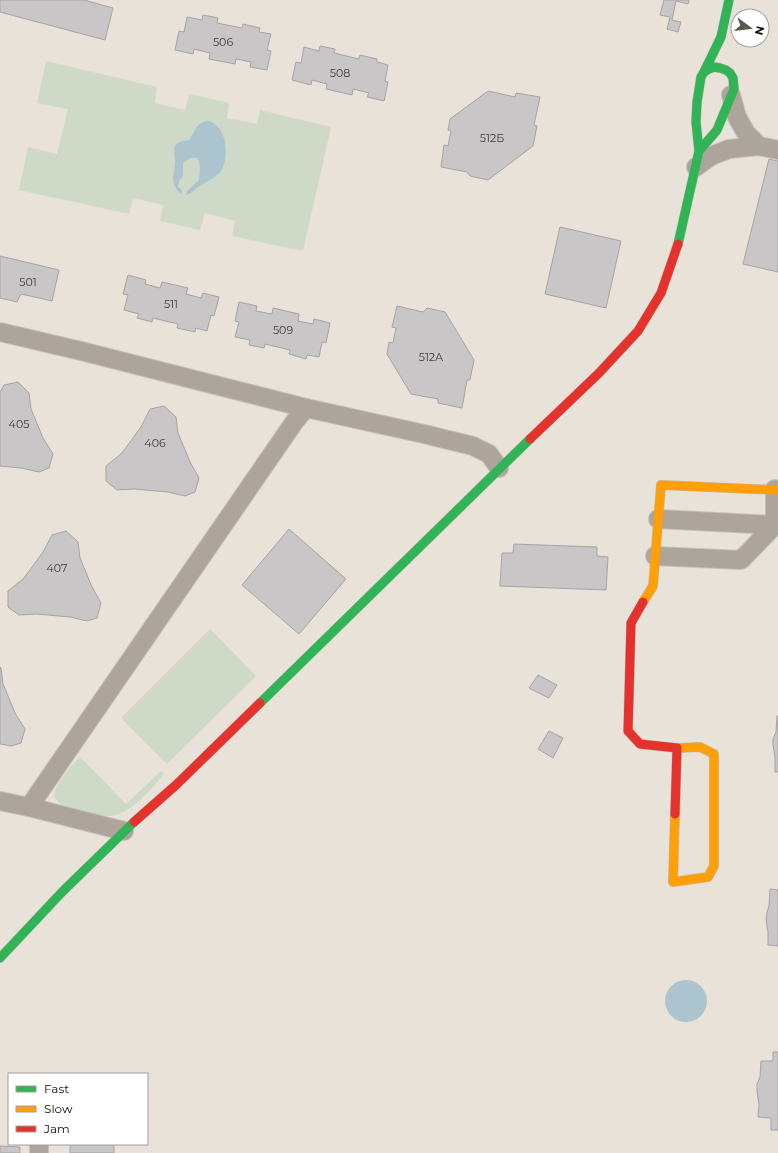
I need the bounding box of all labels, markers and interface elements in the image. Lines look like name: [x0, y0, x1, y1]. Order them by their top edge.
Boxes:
north arrow: [730, 8, 770, 48]
text: N: [752, 24, 768, 37]
house number: 506: [213, 35, 233, 49]
house number: 508: [330, 66, 350, 80]
house number: 512Б: [480, 131, 504, 145]
house number: 501: [19, 275, 37, 289]
house number: 511: [164, 297, 178, 311]
house number: 509: [273, 323, 293, 337]
house number: 512А: [419, 350, 444, 364]
house number: 405: [9, 417, 29, 431]
house number: 406: [144, 436, 166, 450]
house number: 407: [47, 561, 67, 575]
legend: [8, 1073, 148, 1145]
text: Fast: [44, 1081, 69, 1096]
text: Slow: [44, 1101, 73, 1116]
text: Jam: [43, 1121, 70, 1136]

